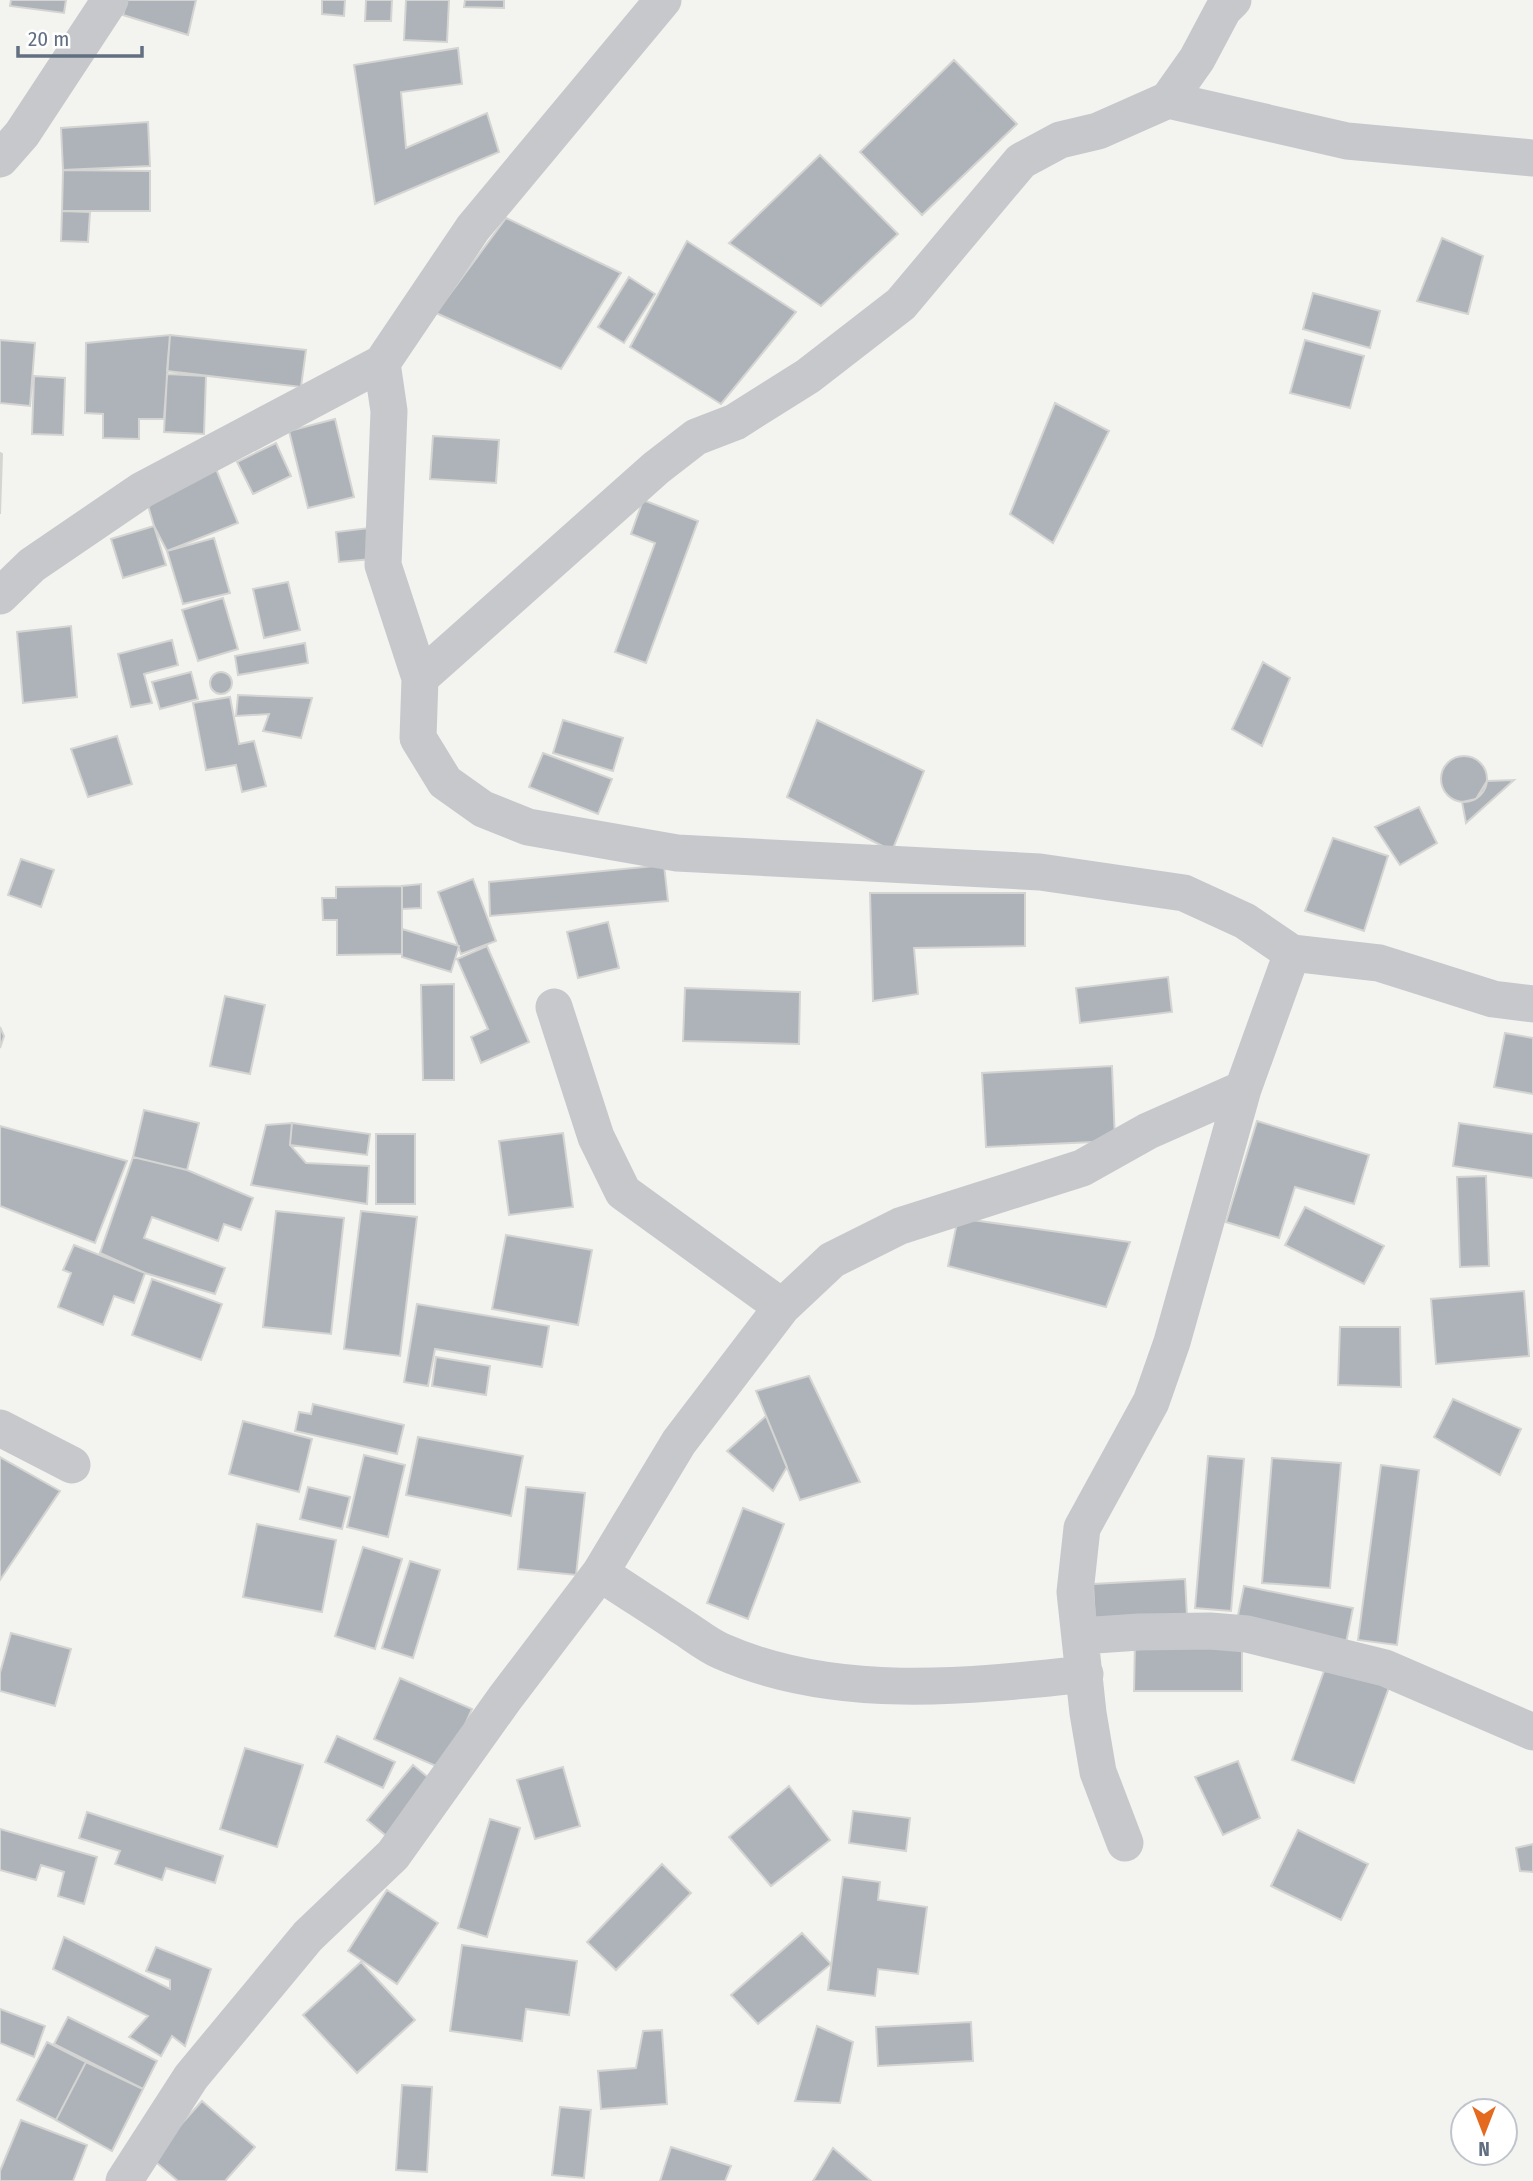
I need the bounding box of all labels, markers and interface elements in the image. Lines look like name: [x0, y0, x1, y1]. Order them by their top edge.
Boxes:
scale bar: [18, 14, 142, 58]
text: 20 m: [28, 26, 69, 52]
north arrow: [1449, 2097, 1519, 2167]
text: N: [1478, 2137, 1490, 2160]

